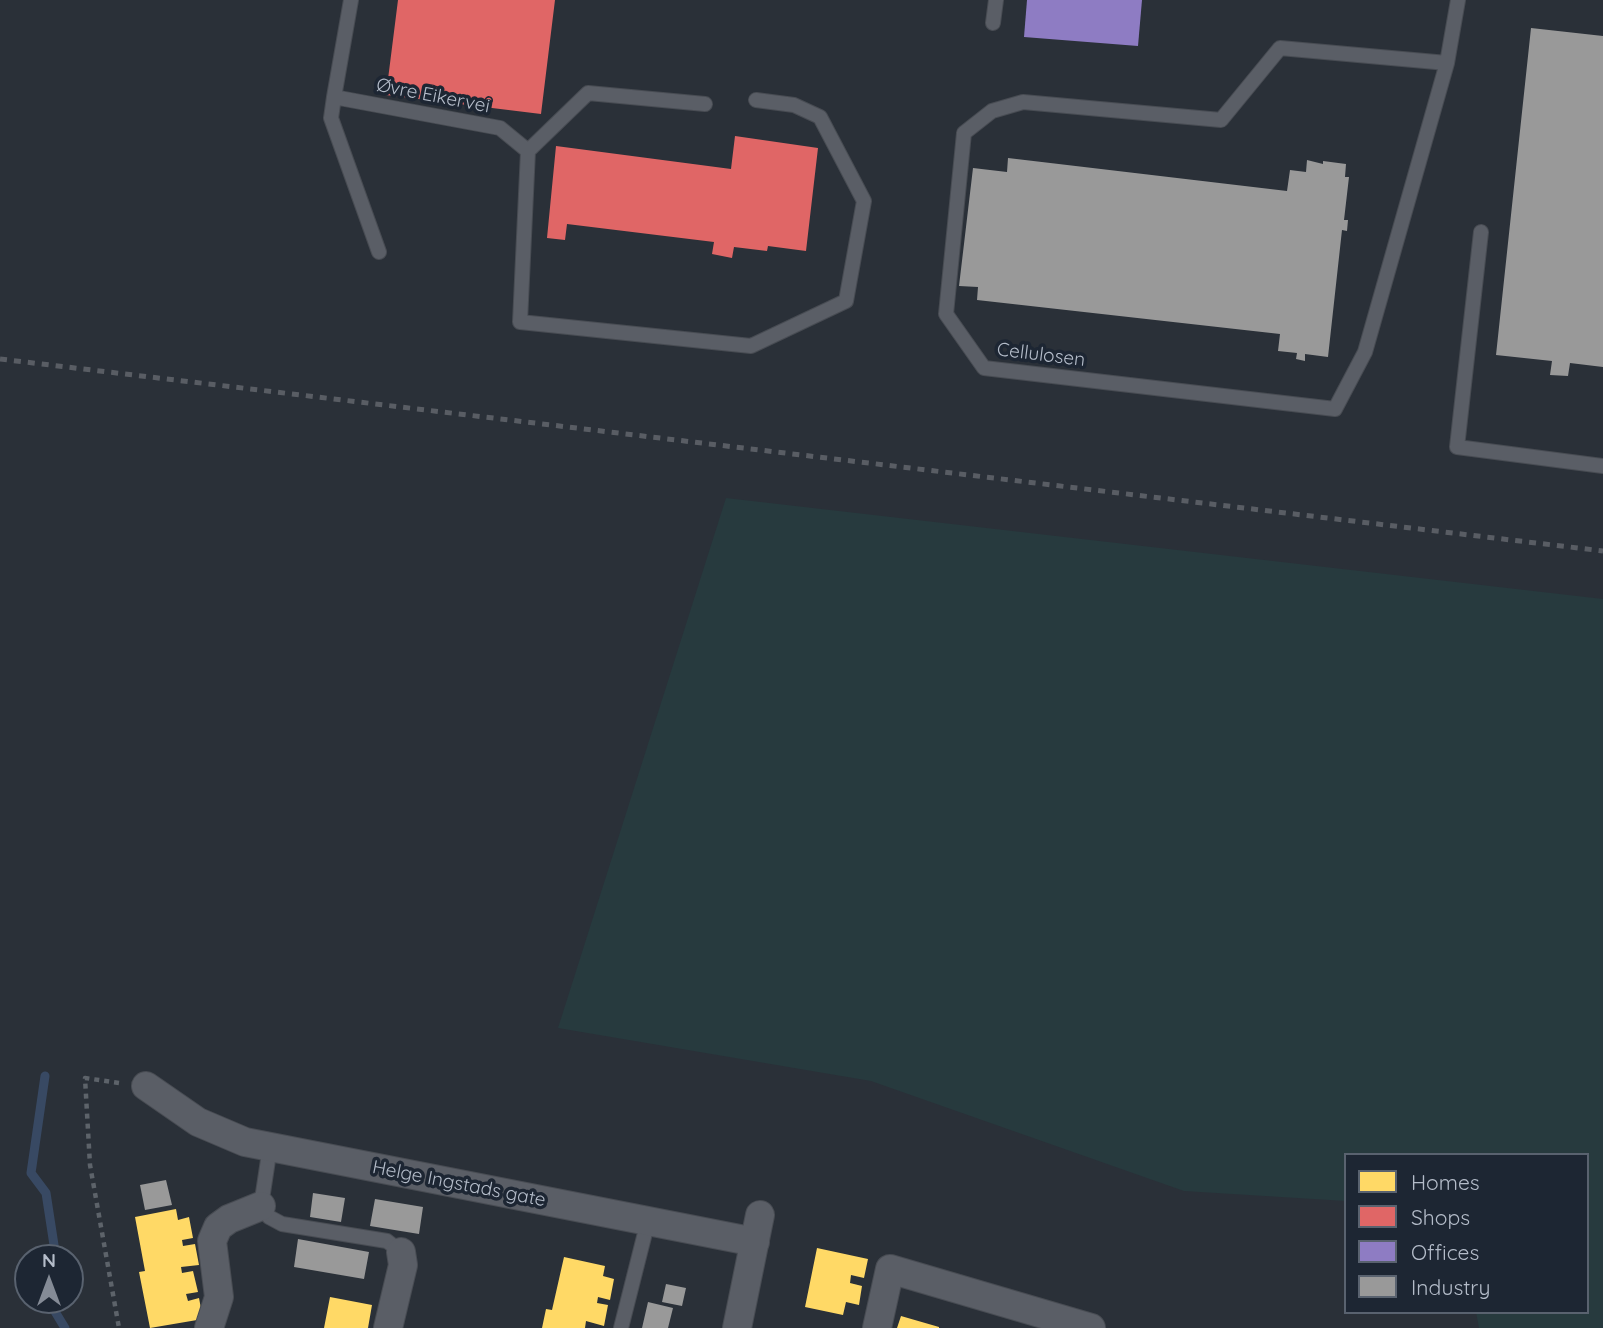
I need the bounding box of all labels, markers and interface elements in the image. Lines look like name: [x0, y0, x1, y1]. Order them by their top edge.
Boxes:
street label: Øvre Eikervei: [374, 74, 492, 118]
street label: Cellulosen: [996, 338, 1086, 372]
legend: [1344, 1153, 1589, 1314]
street label: Helge Ingstads gate: [370, 1156, 548, 1212]
text: Homes: [1411, 1169, 1480, 1195]
text: Shops: [1411, 1204, 1470, 1230]
text: Offices: [1411, 1239, 1479, 1265]
north arrow: [14, 1244, 84, 1314]
text: N: [42, 1248, 56, 1272]
text: Industry: [1411, 1274, 1490, 1300]

